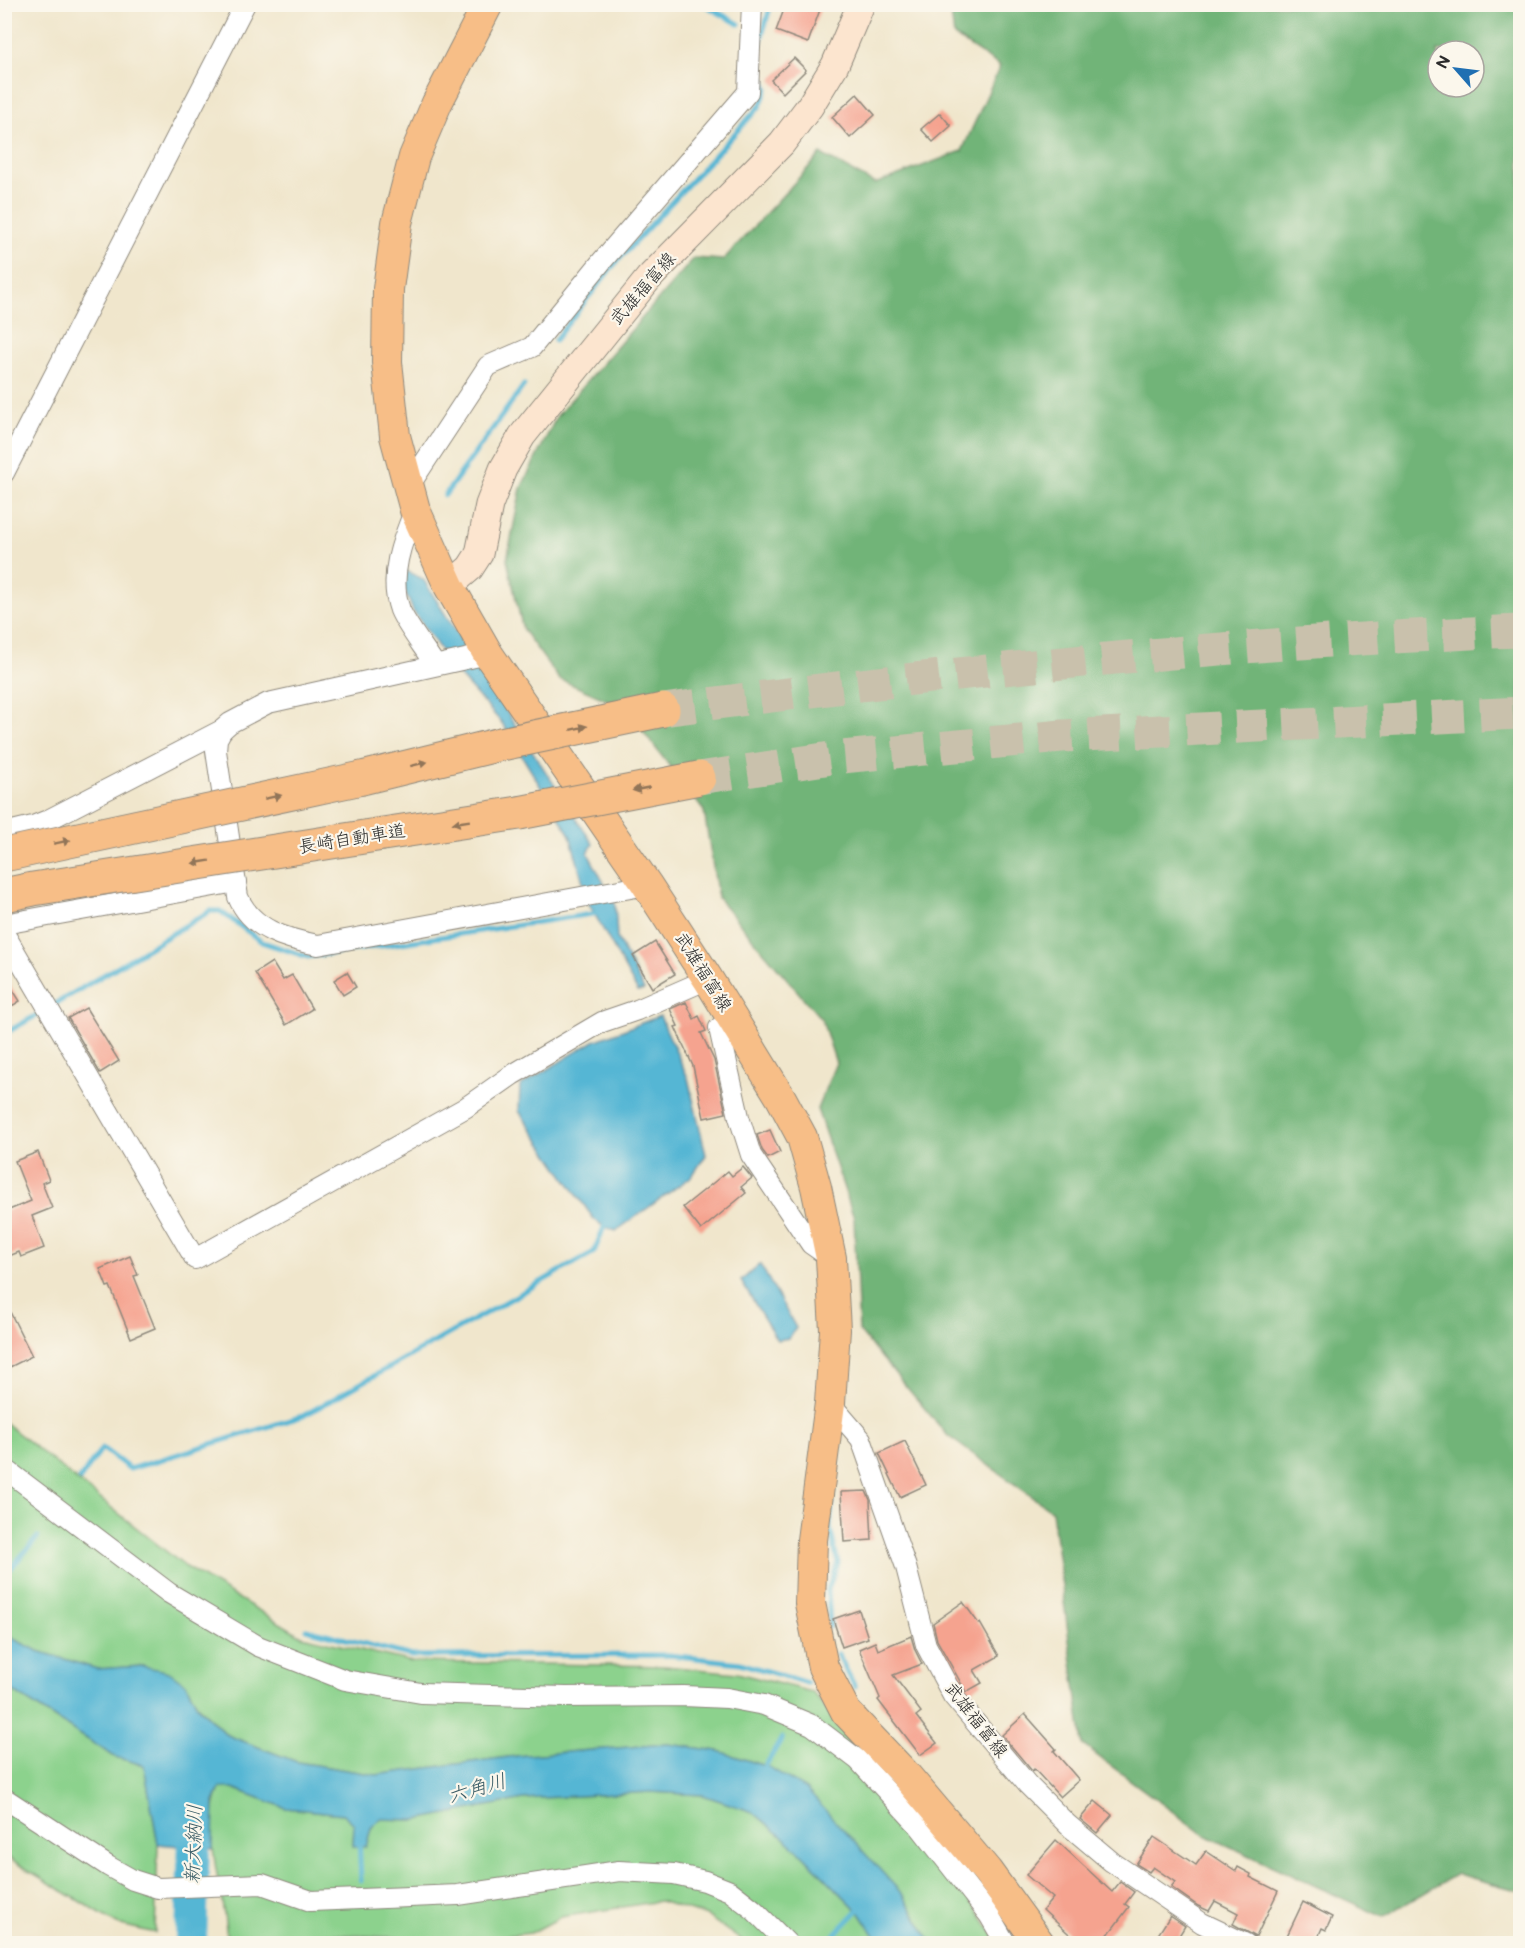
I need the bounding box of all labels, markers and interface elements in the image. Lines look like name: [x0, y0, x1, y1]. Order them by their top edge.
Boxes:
north arrow: [1426, 39, 1486, 99]
text: N: [1433, 53, 1455, 72]
street label: 武雄福富線: [606, 248, 680, 330]
one-way arrow: [570, 722, 588, 732]
one-way arrow: [410, 758, 428, 768]
one-way arrow: [632, 785, 651, 794]
one-way arrow: [264, 792, 283, 801]
one-way arrow: [451, 818, 470, 827]
street label: 長崎自動車道: [297, 820, 407, 858]
one-way arrow: [52, 837, 71, 846]
one-way arrow: [192, 858, 211, 867]
street label: 武雄福富線: [670, 928, 736, 1016]
street label: 武雄福富線: [940, 1678, 1012, 1762]
water label: 六角川: [445, 1769, 509, 1809]
water label: 新大納川: [181, 1804, 207, 1884]

